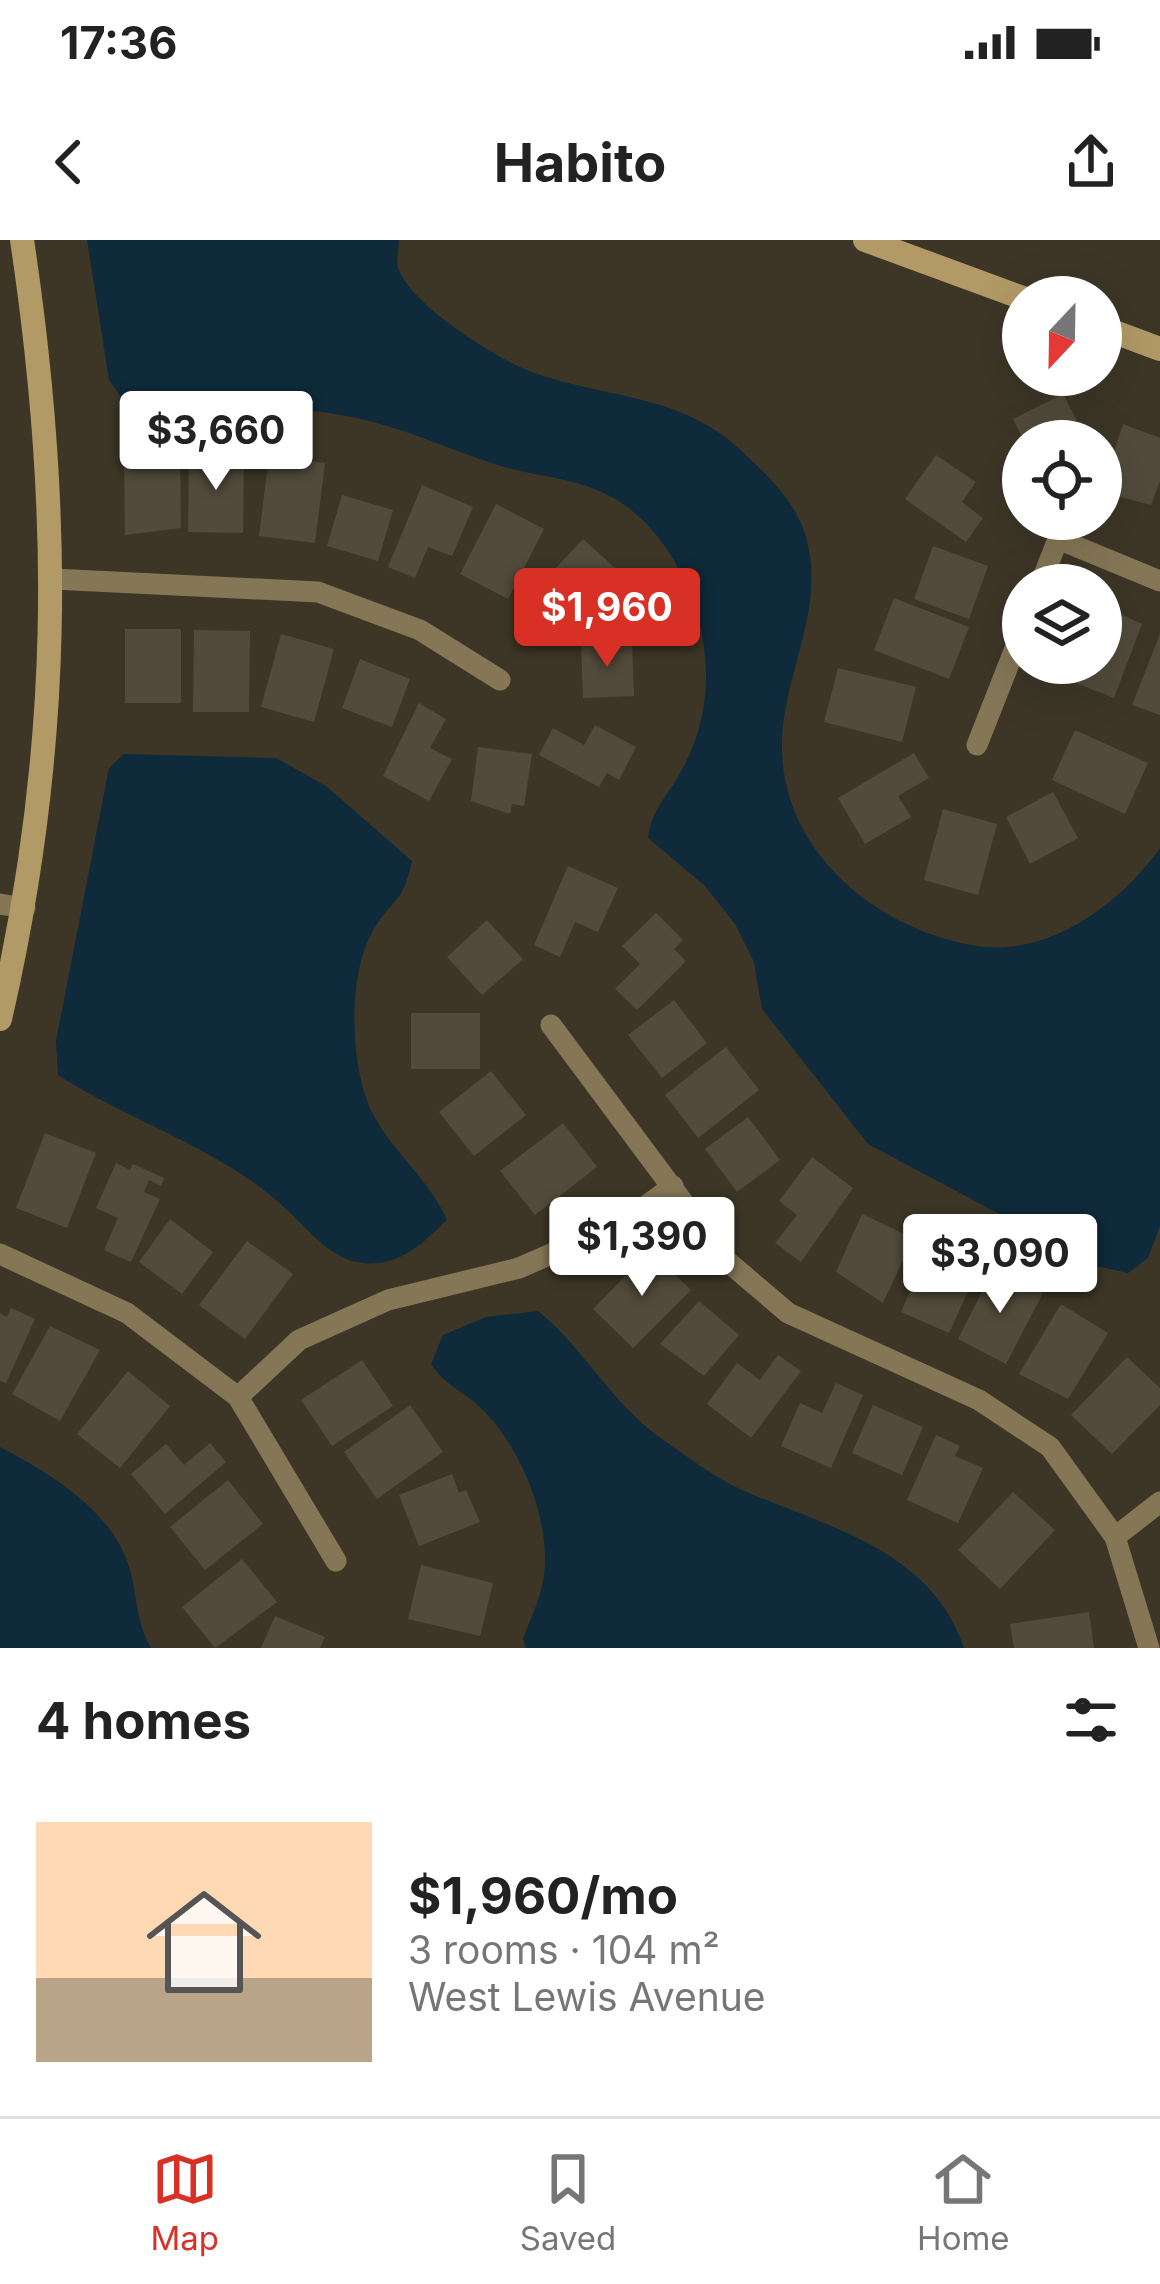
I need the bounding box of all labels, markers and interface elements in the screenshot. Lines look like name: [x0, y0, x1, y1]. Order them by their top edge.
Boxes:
text: 17:36: [60, 15, 177, 70]
icon: back: [36, 129, 102, 195]
icon: share: [1058, 129, 1124, 195]
text: Habito: [494, 130, 666, 195]
north arrow: [1002, 276, 1122, 396]
map controls: [1002, 276, 1122, 684]
pin: $3,660: [118, 391, 314, 493]
text: $3,660: [147, 406, 285, 453]
button: locate: [1002, 420, 1122, 540]
button: layers: [1002, 564, 1122, 684]
pin: $1,960: [509, 568, 705, 670]
text: $1,960: [541, 583, 673, 630]
pin: $1,390: [544, 1197, 740, 1299]
text: $1,390: [576, 1212, 708, 1259]
pin: $3,090: [902, 1214, 1098, 1316]
text: $3,090: [930, 1229, 1070, 1276]
icon: filters: [1058, 1687, 1124, 1753]
text: 4 homes: [36, 1690, 251, 1751]
text: $1,960/mo: [408, 1865, 678, 1926]
icon: home: [132, 1870, 276, 2014]
text: 3 rooms · 104 m²: [408, 1926, 720, 1973]
text: West Lewis Avenue: [408, 1973, 766, 2020]
tab: Map: [150, 2146, 219, 2258]
tab: Saved: [520, 2146, 616, 2258]
tab: Home: [917, 2146, 1010, 2258]

